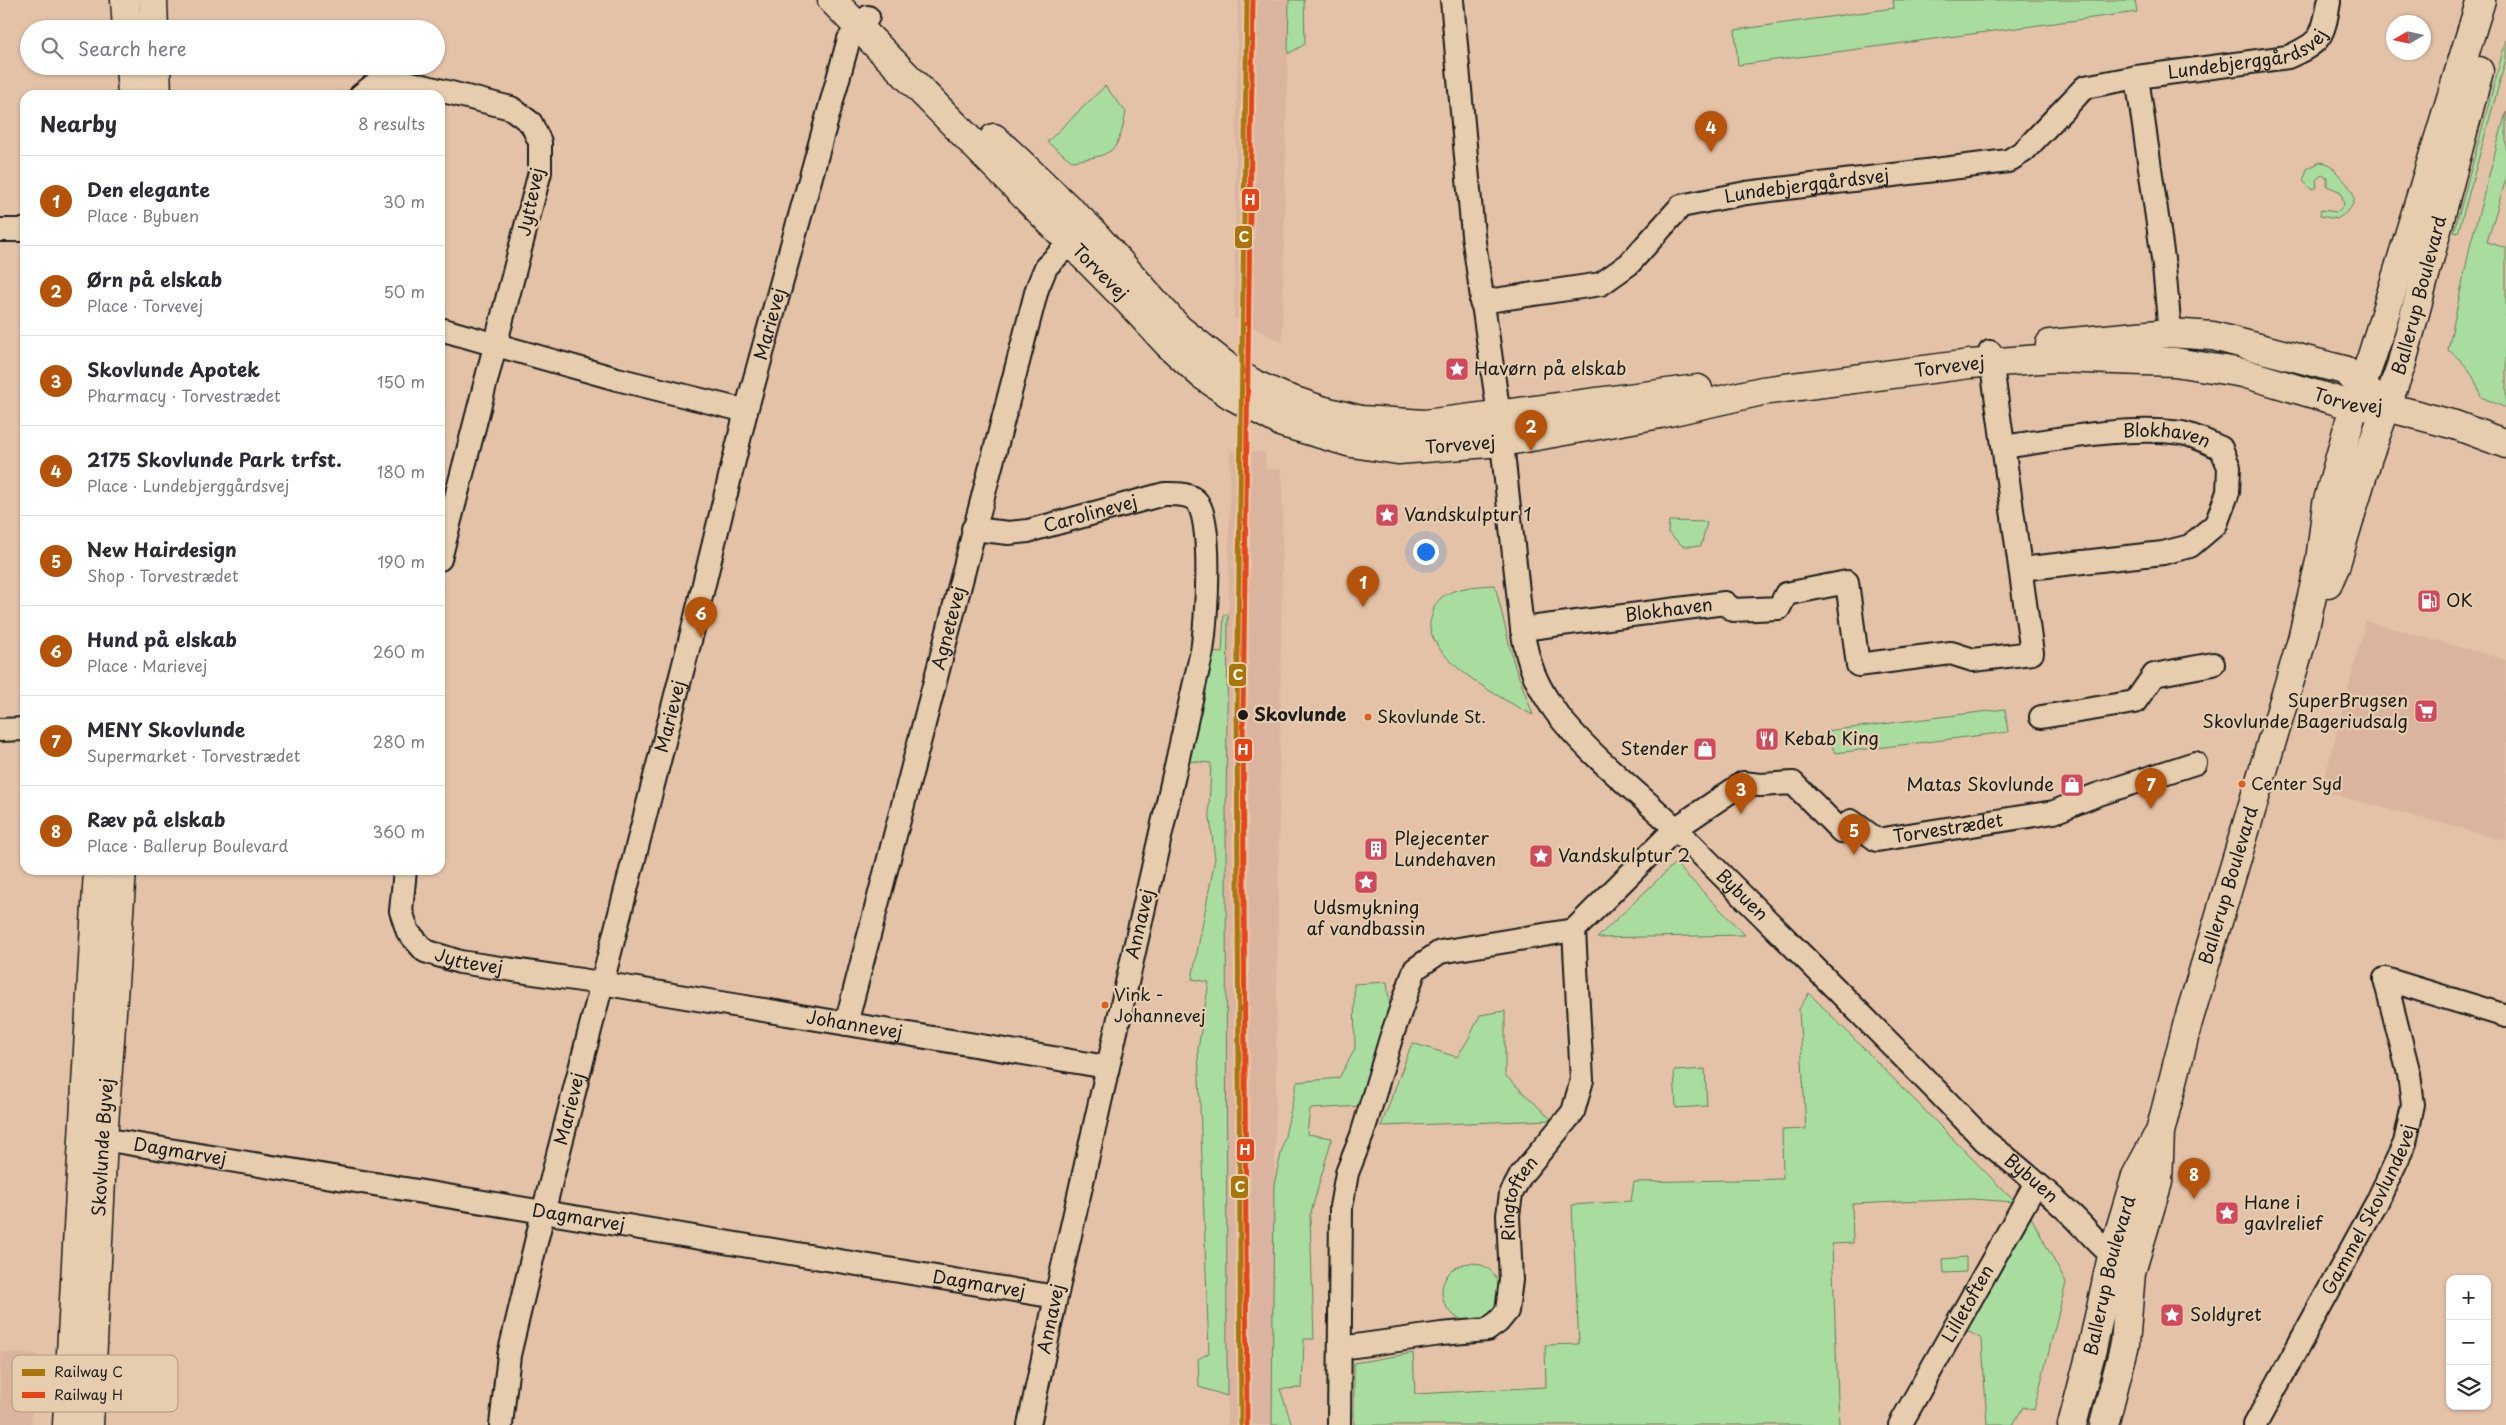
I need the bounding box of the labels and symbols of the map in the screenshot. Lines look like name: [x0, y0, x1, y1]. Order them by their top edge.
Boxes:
north arrow: [2386, 15, 2431, 60]
street label: Lundebjerggårdsvej: [2166, 24, 2333, 85]
pin: 4: [1695, 111, 1727, 152]
street label: Lundebjerggårdsvej: [1722, 161, 1890, 209]
street label: Jyttevej: [509, 165, 550, 238]
line badge: H: [1241, 188, 1260, 212]
text: H: [1245, 189, 1256, 210]
street label: Ballerup Boulevard: [2384, 212, 2452, 379]
line badge: C: [1234, 225, 1253, 249]
text: C: [1239, 226, 1249, 247]
street label: Torvevej: [1067, 237, 1135, 306]
street label: Marievej: [746, 284, 792, 363]
street label: Torvevej: [1913, 348, 1985, 383]
place label: Havørn på elskab: [1474, 354, 1626, 381]
place icon: Havørn på elskab: [1444, 356, 1470, 382]
street label: Torvevej: [2311, 380, 2383, 419]
pin: 2: [1515, 410, 1547, 451]
street label: Blokhaven: [2122, 416, 2215, 454]
street label: Torvevej: [1424, 428, 1496, 460]
street label: Carolinevej: [1040, 487, 1140, 538]
place label: Vandskulptur 1: [1404, 500, 1532, 527]
place icon: Vandskulptur 1: [1374, 502, 1400, 528]
your location: [1413, 539, 1439, 565]
pin: 1: [1347, 566, 1379, 607]
street label: Agnetevej: [924, 583, 971, 672]
place label: OK: [2446, 586, 2473, 613]
fuel station icon: OK: [2416, 588, 2442, 614]
street label: Blokhaven: [1623, 590, 1714, 628]
pin: 6: [685, 597, 717, 638]
line badge: C: [1228, 663, 1247, 687]
text: C: [1233, 664, 1243, 685]
street label: Marievej: [647, 677, 691, 755]
place label: SuperBrugsen Skovlunde Bageriudsalg: [2202, 686, 2408, 734]
supermarket icon: SuperBrugsen Skovlunde Bageriudsalg: [2413, 698, 2439, 724]
place label: Skovlunde: [1254, 700, 1346, 727]
place label: Skovlunde St.: [1377, 703, 1486, 729]
marker: Skovlunde: [1236, 708, 1250, 722]
marker: Skovlunde St.: [1363, 712, 1373, 722]
place label: Kebab King: [1784, 724, 1879, 751]
restaurant icon: Kebab King: [1754, 726, 1780, 752]
place label: Stender: [1621, 734, 1689, 761]
shop icon: Stender: [1692, 736, 1718, 762]
line badge: H: [1234, 738, 1253, 762]
text: H: [1238, 739, 1249, 760]
pin: 7: [2135, 768, 2167, 809]
place label: Matas Skovlunde: [1907, 770, 2054, 797]
place label: Center Syd: [2251, 770, 2342, 796]
shop icon: Matas Skovlunde: [2059, 772, 2085, 798]
pin: 3: [1725, 773, 1757, 814]
marker: Center Syd: [2237, 779, 2247, 789]
street label: Ballerup Boulevard: [2191, 803, 2264, 967]
street label: Torvestrædet: [1891, 805, 2005, 849]
pin: 5: [1838, 814, 1870, 855]
place label: Plejecenter Lundehaven: [1394, 824, 1496, 872]
building icon: Plejecenter Lundehaven: [1363, 836, 1389, 862]
place label: Vandskulptur 2: [1558, 841, 1690, 868]
place icon: Vandskulptur 2: [1528, 843, 1554, 869]
street label: Bybuen: [1711, 862, 1775, 926]
place icon: Udsmykning af vandbassin: [1353, 869, 1379, 895]
street label: Annavej: [1117, 886, 1160, 961]
place label: Udsmykning af vandbassin: [1307, 893, 1425, 941]
street label: Jyttevej: [431, 940, 505, 980]
place label: Vink - Johannevej: [1114, 981, 1206, 1028]
marker: Vink - Johannevej: [1100, 1000, 1110, 1010]
street label: Johannevej: [805, 1002, 905, 1045]
street label: Marievej: [546, 1069, 591, 1148]
street label: Skovlunde Byvej: [84, 1077, 119, 1217]
street label: Gammel Skovlundevej: [2314, 1122, 2421, 1299]
street label: Dagmarvej: [132, 1129, 229, 1171]
line badge: H: [1236, 1138, 1255, 1162]
text: H: [1240, 1139, 1251, 1160]
street label: Bybuen: [1999, 1146, 2065, 1208]
street label: Ringtoften: [1493, 1149, 1544, 1242]
pin: 8: [2178, 1158, 2210, 1199]
line badge: C: [1230, 1175, 1249, 1199]
text: C: [1235, 1176, 1245, 1197]
place label: Hane i gavlrelief: [2244, 1188, 2324, 1236]
street label: Ballerup Boulevard: [2076, 1192, 2141, 1358]
street label: Dagmarvej: [530, 1195, 627, 1237]
place icon: Hane i gavlrelief: [2214, 1200, 2240, 1226]
street label: Lilletoften: [1934, 1259, 2000, 1347]
street label: Dagmarvej: [931, 1262, 1028, 1304]
street label: Annavej: [1029, 1281, 1070, 1356]
place label: Soldyret: [2190, 1300, 2262, 1327]
place icon: Soldyret: [2159, 1302, 2185, 1328]
legend: [12, 1355, 178, 1412]
text: Railway C: [54, 1361, 123, 1382]
text: Railway H: [54, 1384, 123, 1405]

